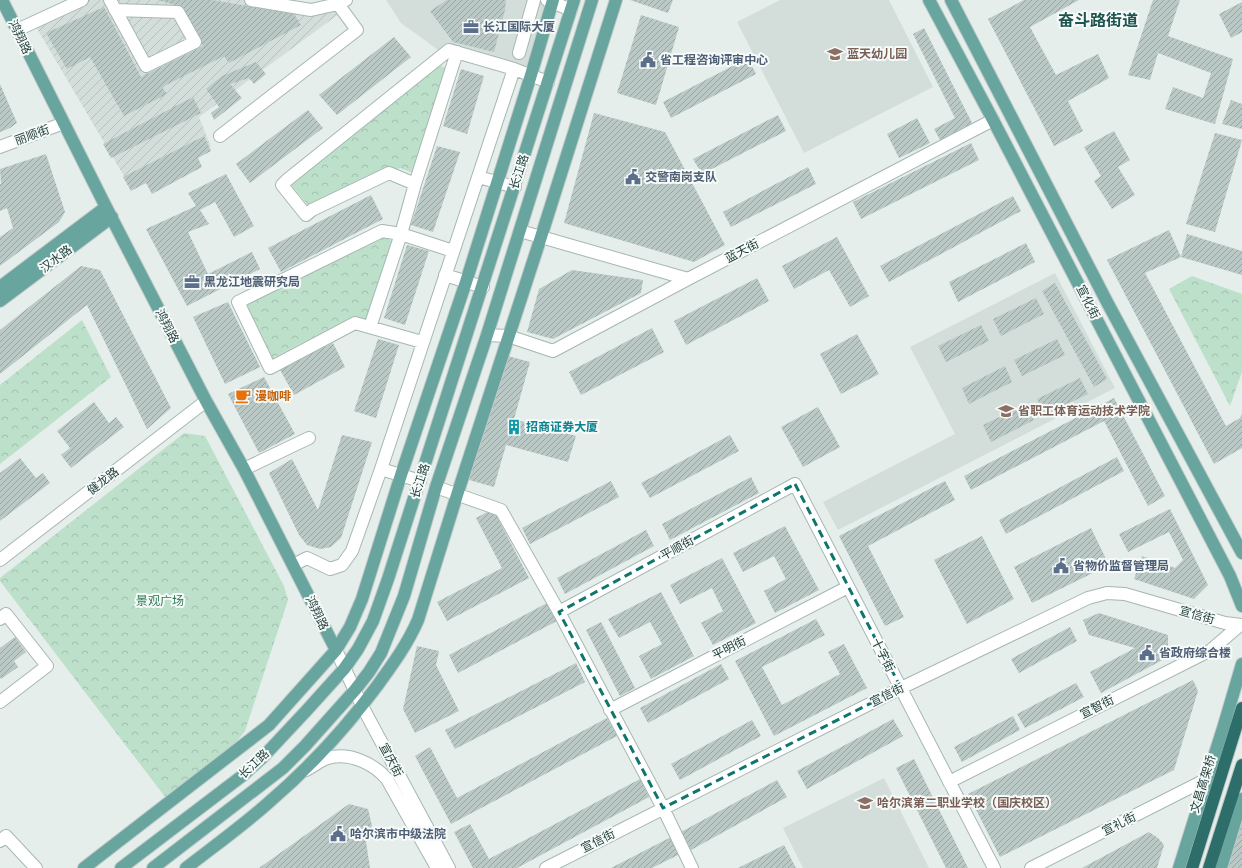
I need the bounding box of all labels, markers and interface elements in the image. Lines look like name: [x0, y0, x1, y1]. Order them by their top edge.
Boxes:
district label: 奋斗路街道: [1058, 12, 1138, 29]
street label: 鸿翔路: [6, 18, 34, 56]
office icon: 长江国际大厦: [462, 18, 480, 36]
place label: 长江国际大厦: [483, 20, 555, 34]
school or university icon: 蓝天幼儿园: [826, 45, 844, 63]
place label: 蓝天幼儿园: [847, 47, 907, 61]
public building icon: 省工程咨询评审中心: [639, 51, 657, 69]
place label: 省工程咨询评审中心: [660, 53, 768, 67]
street label: 丽顺街: [13, 122, 51, 148]
street label: 长江路: [507, 153, 531, 191]
public building icon: 交警南岗支队: [624, 168, 642, 186]
place label: 交警南岗支队: [645, 170, 717, 184]
street label: 蓝天街: [723, 236, 761, 266]
street label: 汉水路: [37, 243, 75, 275]
office icon: 黑龙江地震研究局: [183, 273, 201, 291]
place label: 黑龙江地震研究局: [204, 275, 300, 289]
street label: 宣化街: [1074, 283, 1102, 321]
street label: 鸿翔路: [153, 307, 181, 345]
cafe icon: 漫咖啡: [234, 387, 252, 405]
place label: 漫咖啡: [255, 389, 291, 403]
school or university icon: 省职工体育运动技术学院: [997, 402, 1015, 420]
place label: 省职工体育运动技术学院: [1018, 404, 1150, 418]
building icon: 招商证券大厦: [505, 418, 523, 436]
place label: 招商证券大厦: [526, 420, 598, 434]
street label: 长江路: [408, 462, 432, 500]
street label: 健龙路: [85, 464, 121, 498]
street label: 平顺街: [658, 533, 696, 563]
public building icon: 省物价监督管理局: [1052, 557, 1070, 575]
place label: 省物价监督管理局: [1073, 559, 1169, 573]
park label: 景观广场: [136, 594, 184, 608]
street label: 鸿翔路: [303, 594, 331, 632]
street label: 宣信街: [1178, 603, 1216, 627]
street label: 平明街: [710, 634, 748, 662]
street label: 十字街: [869, 636, 897, 674]
public building icon: 省政府综合楼: [1138, 644, 1156, 662]
place label: 省政府综合楼: [1159, 646, 1231, 660]
street label: 宣信街: [868, 681, 906, 709]
street label: 宣智街: [1078, 693, 1116, 721]
street label: 宣庆街: [376, 741, 406, 779]
street label: 长江路: [236, 747, 272, 781]
street label: 文昌高架桥: [1188, 753, 1218, 815]
school or university icon: 哈尔滨第二职业学校（国庆校区）: [856, 794, 874, 812]
place label: 哈尔滨第二职业学校（国庆校区）: [877, 796, 1057, 810]
street label: 宣礼街: [1100, 810, 1138, 838]
public building icon: 哈尔滨市中级法院: [329, 825, 347, 843]
place label: 哈尔滨市中级法院: [350, 827, 446, 841]
street label: 宣信街: [579, 827, 617, 855]

